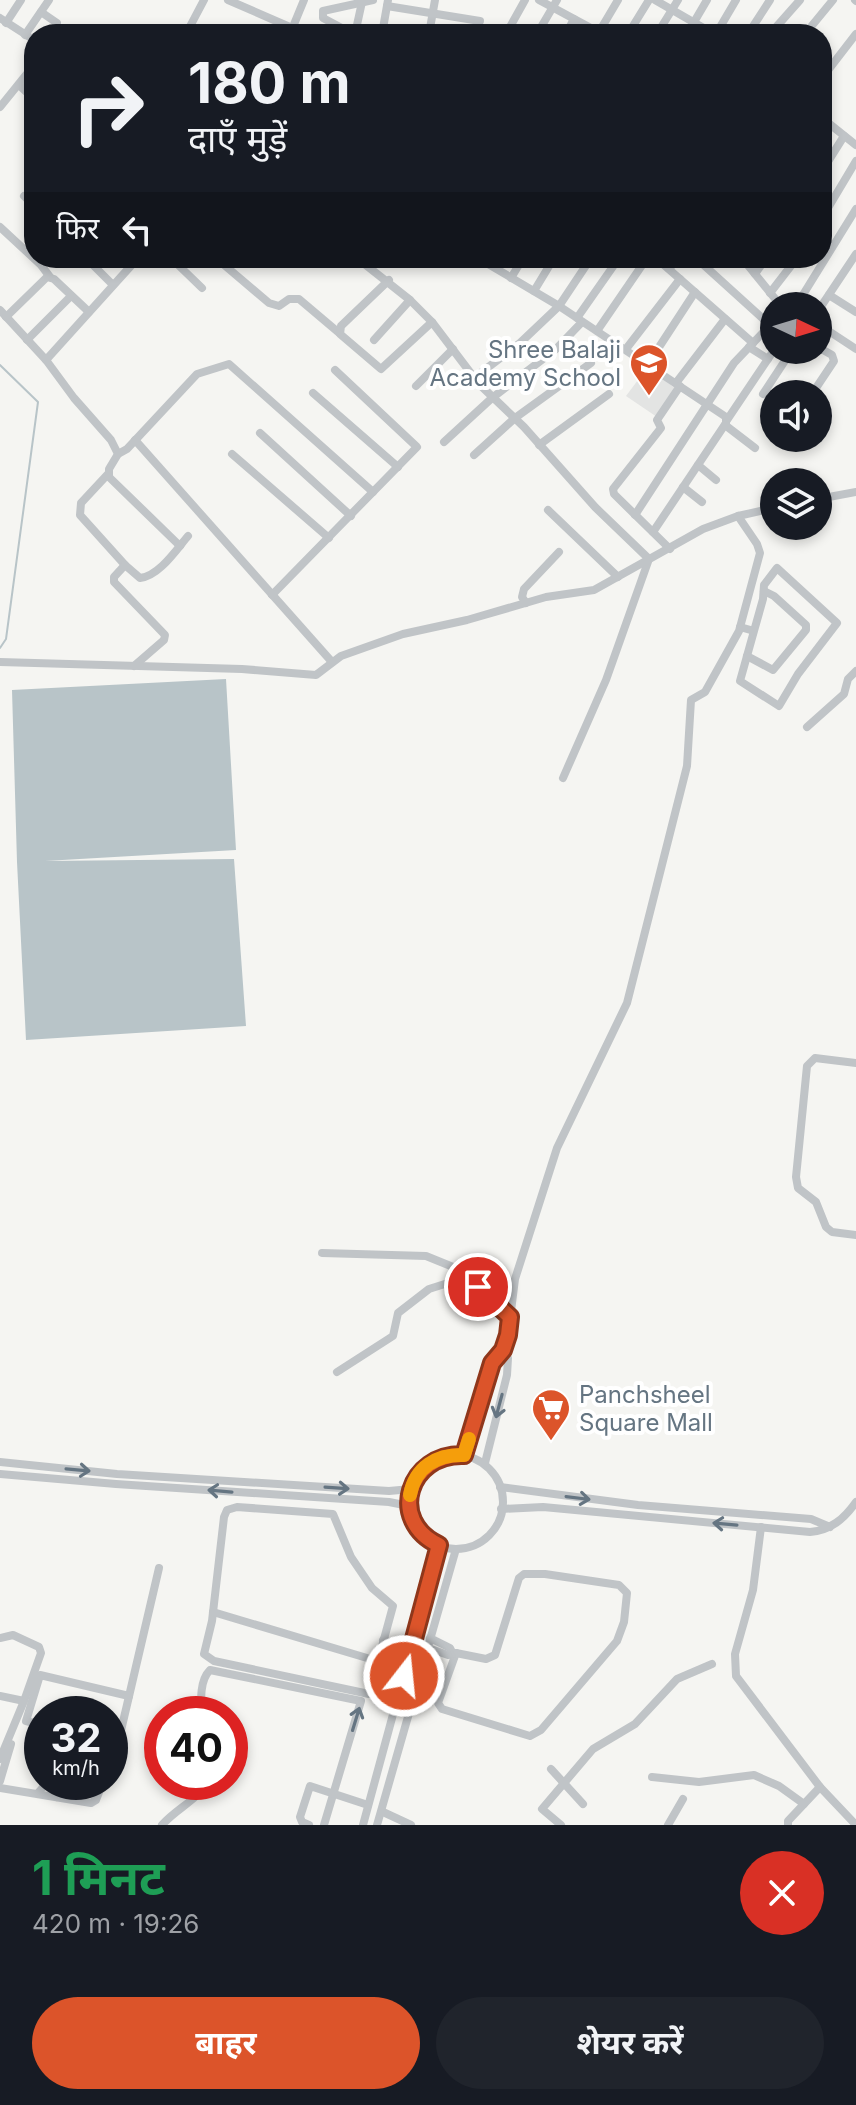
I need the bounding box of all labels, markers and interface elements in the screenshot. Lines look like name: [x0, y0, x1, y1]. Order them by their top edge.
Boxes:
text: 180 m: [188, 49, 351, 117]
icon: right: [56, 56, 160, 160]
text: दाएँ मुड़ें: [188, 117, 287, 161]
icon: left: [115, 208, 159, 252]
text: फिर: [56, 210, 99, 246]
north arrow: [760, 292, 832, 364]
map controls: [760, 292, 832, 540]
place label: Shree Balaji Academy School: [430, 335, 621, 392]
school or university icon: Shree Balaji Academy School: [628, 342, 670, 397]
button: sound: [760, 380, 832, 452]
button: layers: [760, 468, 832, 540]
pin: [444, 1253, 512, 1321]
icon: arrive: [456, 1265, 500, 1309]
place label: Panchsheel Square Mall: [579, 1380, 713, 1437]
supermarket icon: Panchsheel Square Mall: [530, 1387, 572, 1442]
one-way arrow: [490, 1393, 505, 1419]
one-way arrow: [64, 1463, 91, 1478]
one-way arrow: [323, 1481, 350, 1496]
one-way arrow: [207, 1484, 234, 1499]
one-way arrow: [564, 1490, 590, 1505]
one-way arrow: [713, 1516, 739, 1531]
position arrow: [362, 1634, 446, 1718]
speed limit sign: 40: [144, 1696, 248, 1800]
one-way arrow: [350, 1707, 364, 1732]
text: 32: [50, 1713, 102, 1762]
text: km/h: [52, 1756, 100, 1780]
text: 1 मिनट: [32, 1848, 165, 1907]
button: close: [740, 1851, 824, 1935]
text: 420 m · 19:26: [32, 1908, 199, 1939]
button: बाहर: [32, 1997, 420, 2089]
button: शेयर करें: [436, 1997, 824, 2089]

